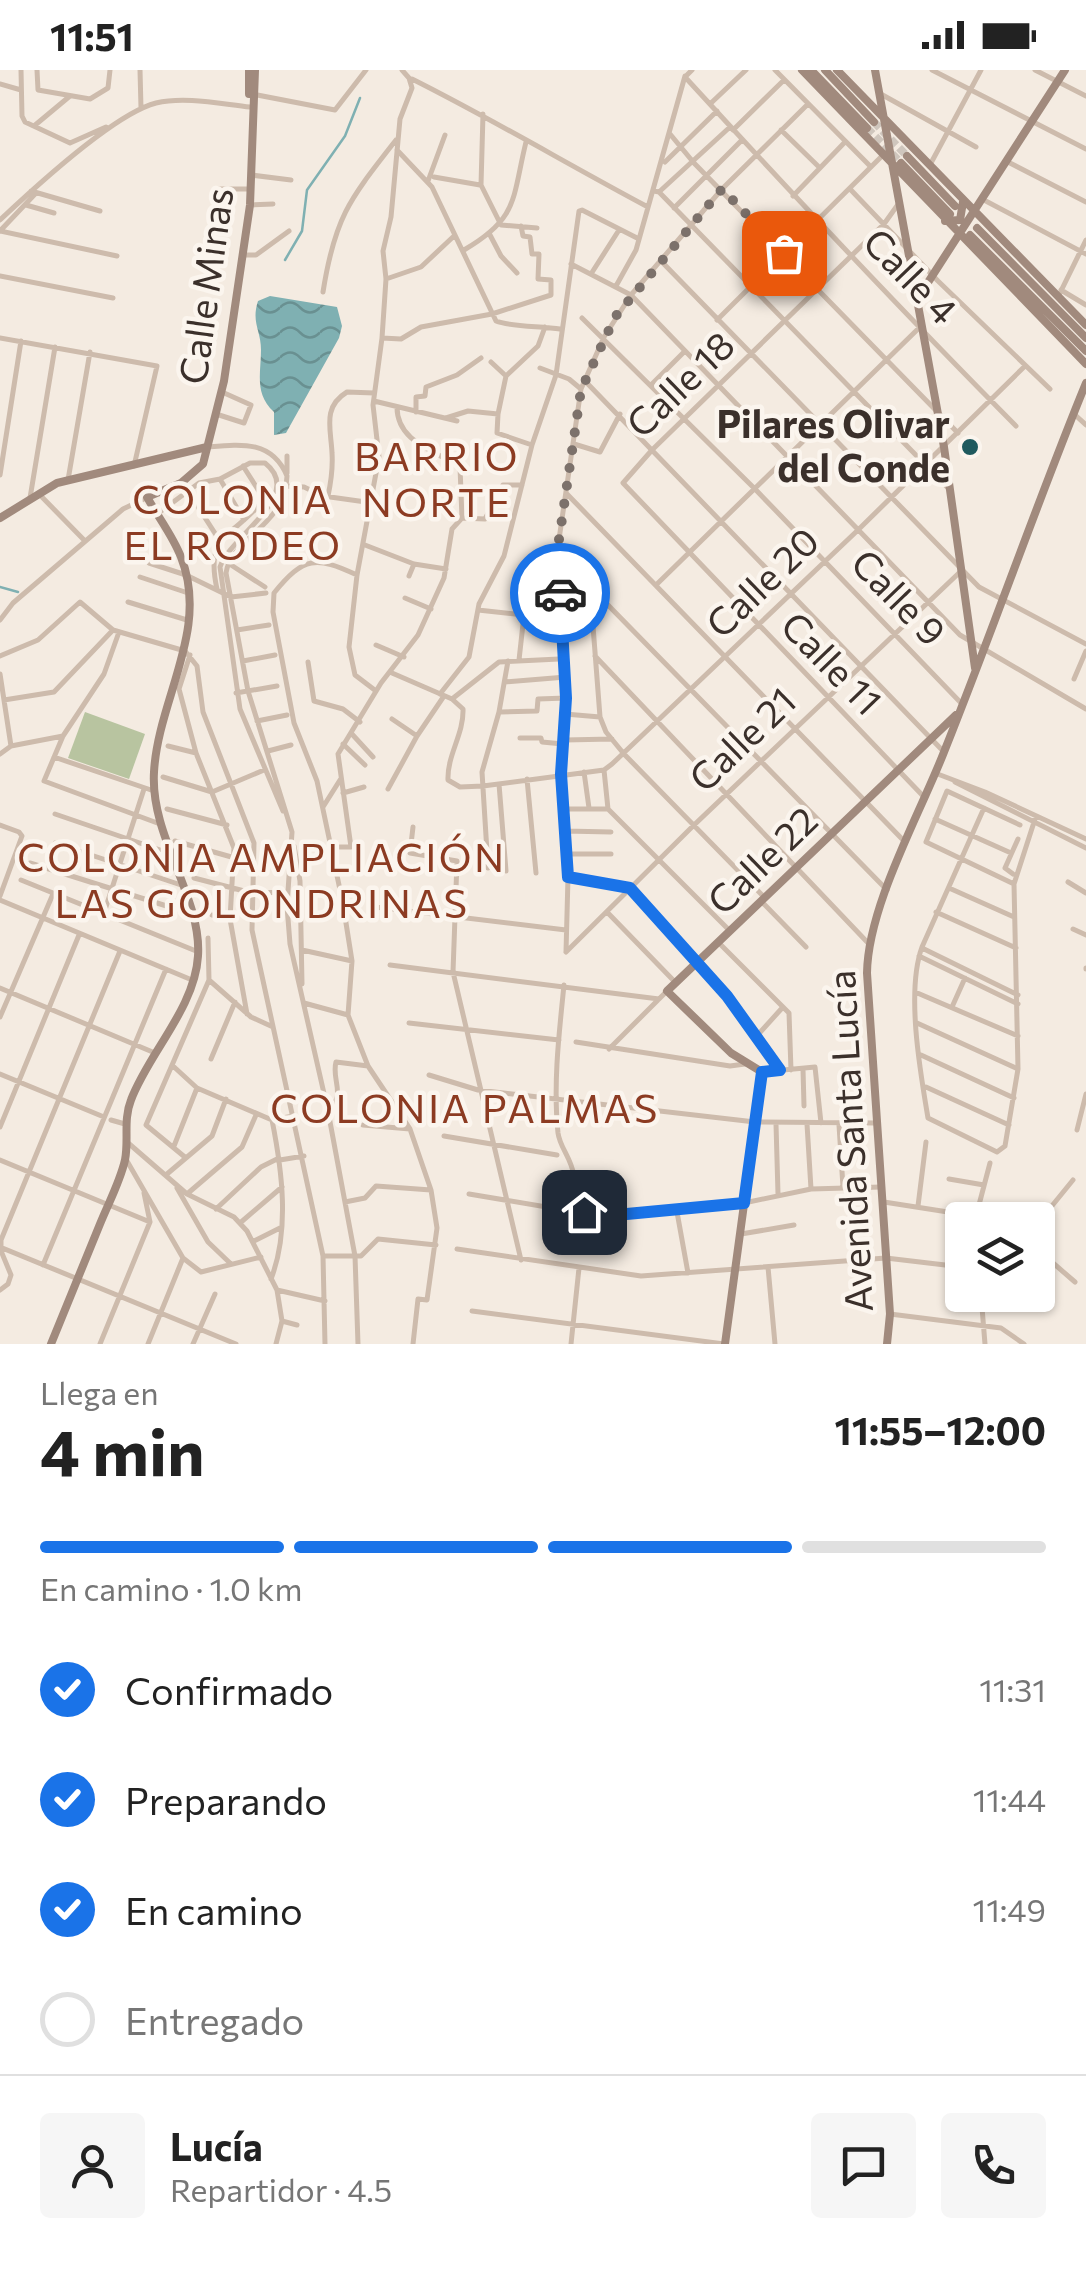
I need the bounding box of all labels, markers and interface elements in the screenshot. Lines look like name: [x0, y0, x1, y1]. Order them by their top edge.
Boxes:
text: 11:51: [50, 12, 134, 59]
street label: Calle Minas: [168, 185, 242, 387]
pin: [742, 211, 827, 296]
street label: Calle 4: [855, 217, 969, 333]
icon: bag: [757, 226, 812, 281]
street label: Calle 18: [616, 321, 743, 446]
place label: Pilares Olivar del Conde: [716, 399, 950, 490]
district label: BARRIO NORTE: [354, 430, 520, 525]
marker: Pilares Olivar del Conde: [959, 436, 981, 458]
district label: COLONIA EL RODEO: [123, 473, 343, 568]
street label: Calle 20: [695, 516, 827, 646]
street label: Calle 9: [843, 538, 957, 654]
courier: [510, 543, 610, 643]
icon: car: [533, 566, 588, 621]
street label: Calle 11: [772, 601, 893, 724]
street label: Calle 21: [678, 676, 804, 800]
street label: Calle 22: [696, 796, 826, 923]
district label: COLONIA AMPLIACIÓN LAS GOLONDRINAS: [17, 831, 507, 926]
street label: Avenida Santa Lucía: [816, 969, 881, 1313]
district label: COLONIA PALMAS: [270, 1082, 660, 1131]
pin: [542, 1170, 627, 1255]
icon: home: [557, 1185, 612, 1240]
map controls: [945, 1202, 1055, 1312]
button: layers: [945, 1202, 1055, 1312]
text: Llega en: [40, 1372, 159, 1412]
text: 11:55–12:00: [835, 1406, 1046, 1453]
text: 4 min: [40, 1410, 205, 1489]
text: En camino · 1.0 km: [40, 1568, 302, 1608]
icon: check: [40, 1662, 95, 1717]
text: Confirmado: [125, 1666, 333, 1713]
text: 11:31: [979, 1669, 1046, 1709]
icon: check: [40, 1772, 95, 1827]
text: Preparando: [125, 1776, 327, 1823]
text: 11:44: [973, 1779, 1046, 1819]
icon: check: [40, 1882, 95, 1937]
text: En camino: [125, 1886, 303, 1933]
text: 11:49: [972, 1889, 1046, 1929]
text: Entregado: [125, 1996, 304, 2043]
button: person: [40, 2113, 145, 2218]
button: chat: [811, 2113, 916, 2218]
button: phone: [941, 2113, 1046, 2218]
text: Lucía: [170, 2122, 263, 2169]
text: Repartidor · 4.5: [170, 2169, 392, 2209]

